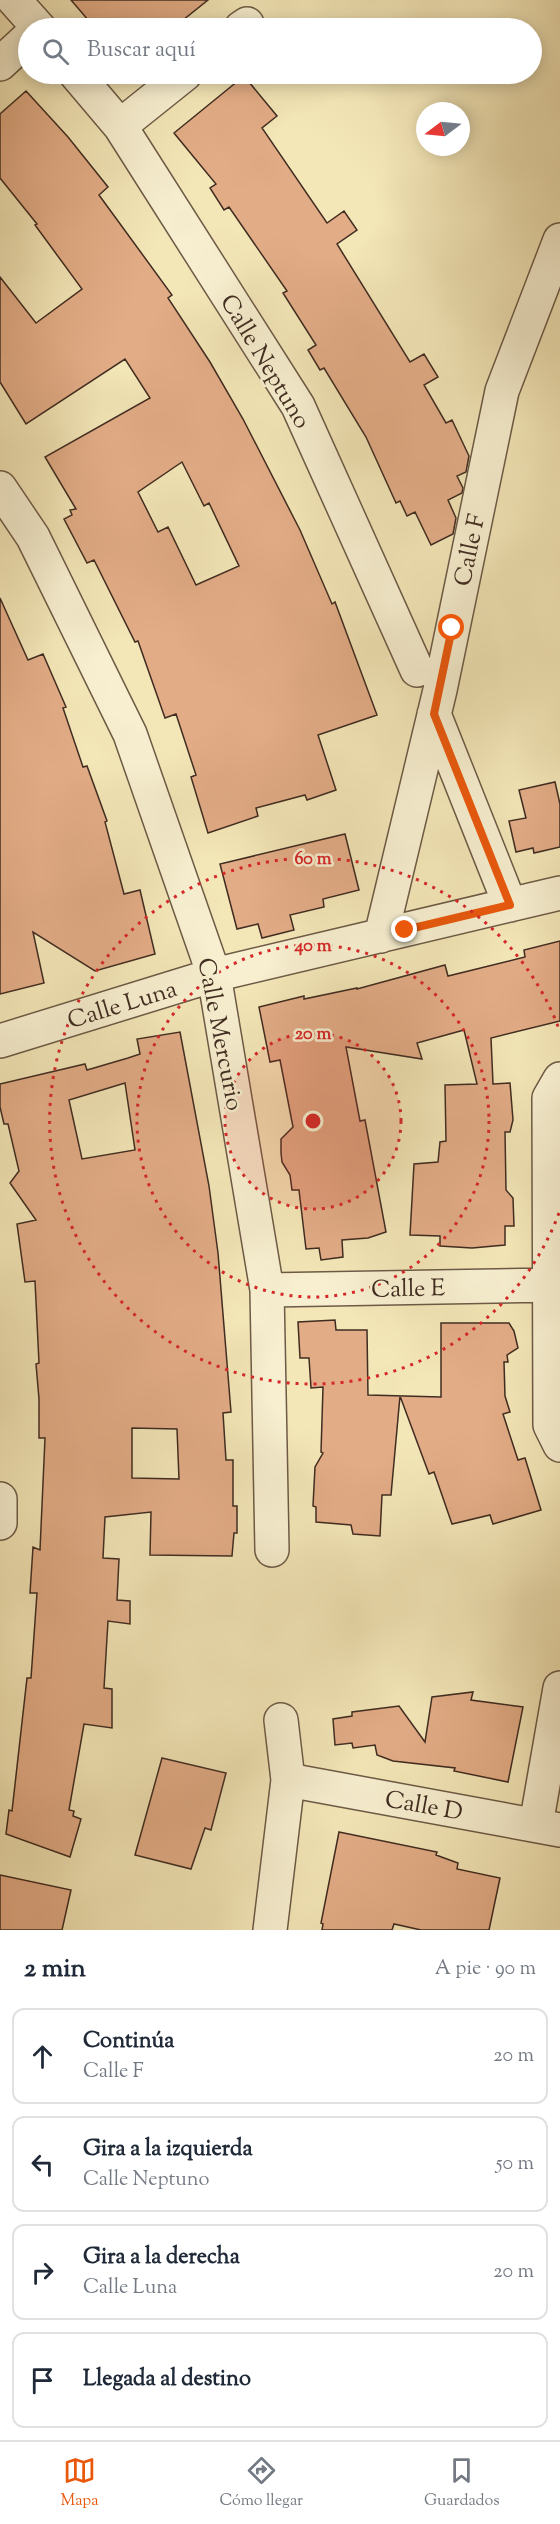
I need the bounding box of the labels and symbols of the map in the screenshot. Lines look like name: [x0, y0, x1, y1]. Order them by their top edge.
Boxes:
north arrow: [416, 102, 470, 156]
street label: Calle Neptuno: [211, 288, 318, 436]
street label: Calle F: [447, 511, 495, 590]
route start: [438, 614, 464, 640]
text: 60 m: [294, 847, 332, 873]
route end: [391, 916, 417, 942]
text: 40 m: [293, 934, 332, 960]
street label: Calle Mercurio: [188, 955, 251, 1114]
street label: Calle Luna: [64, 973, 182, 1039]
text: 20 m: [295, 1022, 331, 1048]
centre of rings: [303, 1111, 323, 1131]
street label: Calle E: [371, 1272, 446, 1308]
street label: Calle D: [382, 1783, 465, 1831]

